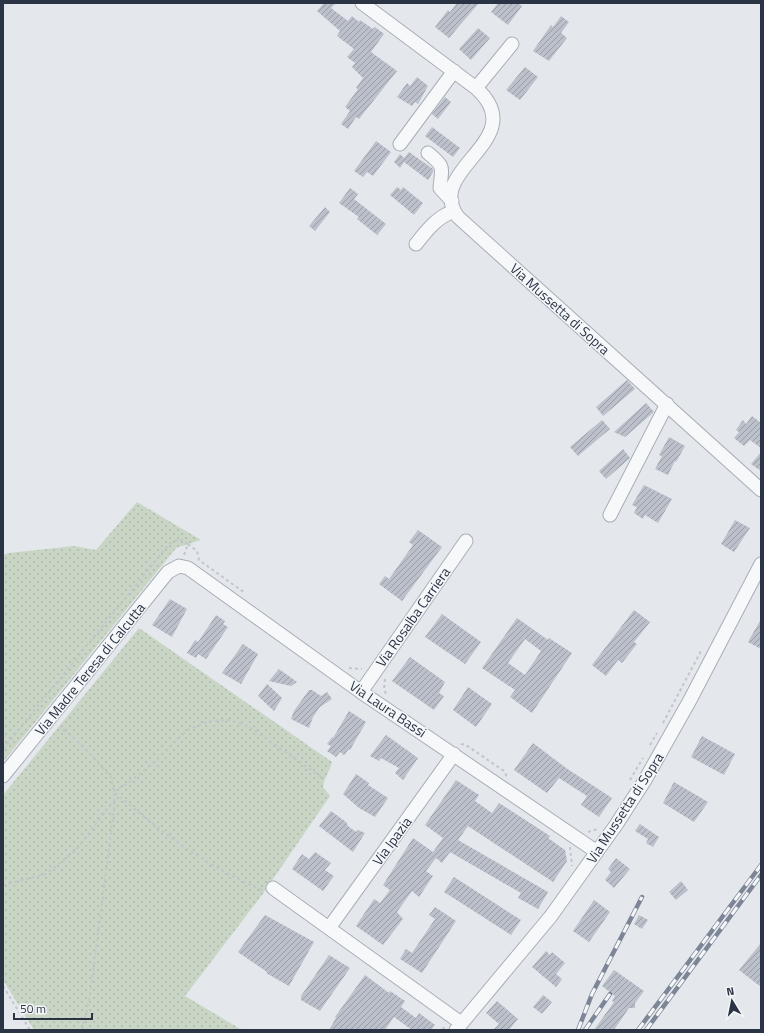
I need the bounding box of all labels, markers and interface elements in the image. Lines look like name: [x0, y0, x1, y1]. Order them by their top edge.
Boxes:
street label: Via Mussetta di Sopra: [506, 258, 615, 359]
street label: Via Rosalba Carriera: [370, 562, 455, 671]
street label: Via Madre Teresa di Calcutta: [29, 598, 150, 740]
street label: Via Laura Bassi: [345, 675, 431, 742]
street label: Via Mussetta di Sopra: [581, 748, 668, 867]
street label: Via Ipazia: [367, 812, 416, 869]
north arrow: [712, 981, 752, 1021]
text: N: [725, 983, 735, 1000]
scale bar: [14, 995, 92, 1021]
text: 50 m: [20, 999, 46, 1018]

